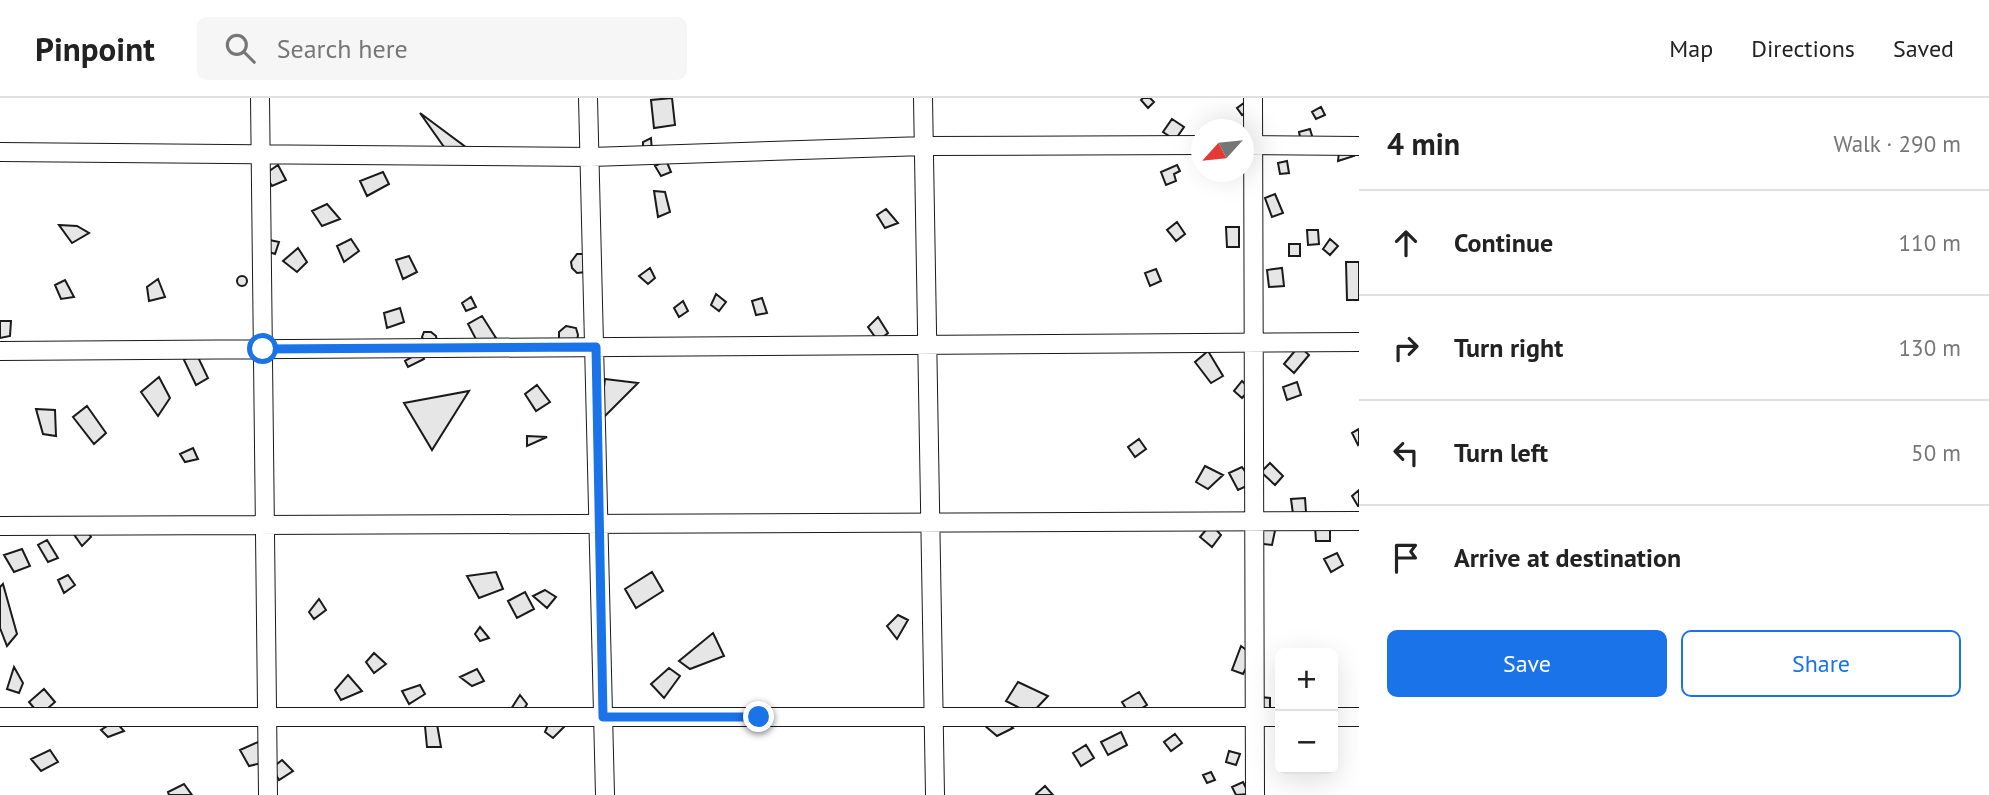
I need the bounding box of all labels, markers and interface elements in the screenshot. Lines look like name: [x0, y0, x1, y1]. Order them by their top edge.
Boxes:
search box: [197, 17, 687, 80]
text: Pinpoint: [35, 27, 155, 70]
icon: search: [221, 29, 259, 67]
text: Search here: [277, 32, 408, 65]
text: Map: [1669, 33, 1713, 64]
text: Directions: [1751, 33, 1855, 64]
text: Saved: [1893, 33, 1954, 64]
north arrow: [1191, 119, 1254, 182]
text: 4 min: [1387, 124, 1460, 163]
text: Walk · 290 m: [1834, 129, 1961, 158]
icon: ahead: [1387, 224, 1425, 262]
text: Continue: [1454, 226, 1553, 259]
text: 110 m: [1899, 228, 1961, 257]
icon: right: [1387, 329, 1425, 367]
text: Turn right: [1454, 331, 1563, 364]
route start: [247, 333, 278, 364]
text: 130 m: [1899, 333, 1961, 362]
icon: left: [1387, 434, 1425, 472]
text: Turn left: [1454, 436, 1548, 469]
text: 50 m: [1911, 438, 1961, 467]
icon: arrive: [1387, 539, 1425, 577]
text: Arrive at destination: [1454, 541, 1681, 574]
button: Save: [1387, 630, 1667, 697]
button: Share: [1681, 630, 1961, 697]
map controls: [1275, 648, 1338, 774]
button: +: [1275, 648, 1338, 711]
route end: [743, 701, 774, 732]
button: −: [1275, 711, 1338, 774]

